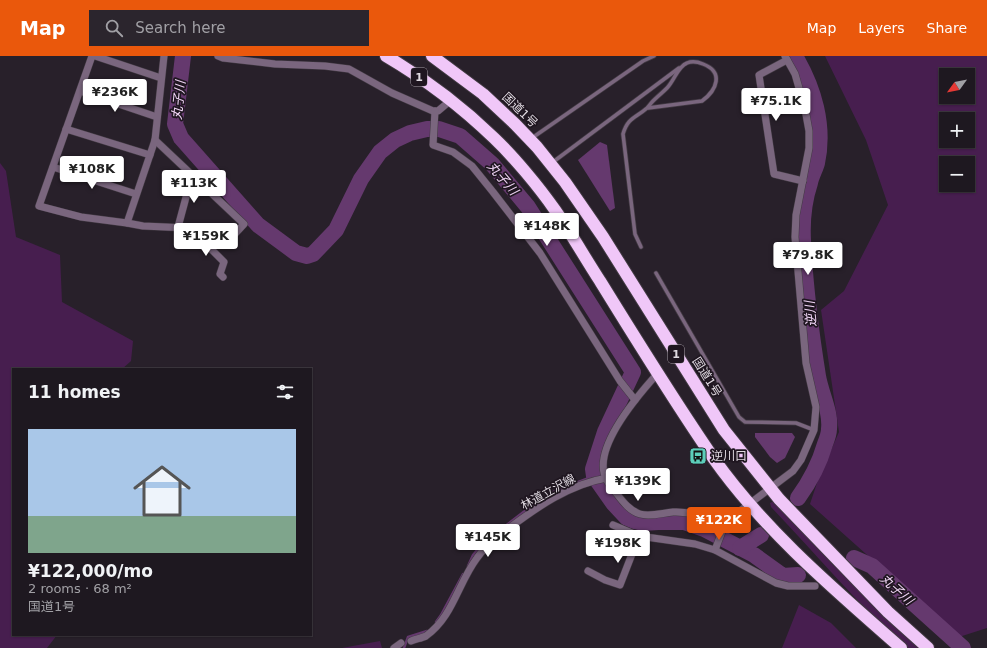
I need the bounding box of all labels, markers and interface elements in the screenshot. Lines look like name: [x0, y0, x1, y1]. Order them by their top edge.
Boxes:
search box: [89, 10, 369, 46]
text: Map: [20, 17, 65, 39]
icon: search: [103, 17, 125, 39]
text: Search here: [135, 19, 225, 37]
text: Map: [807, 20, 836, 36]
text: Layers: [858, 20, 905, 36]
text: Share: [927, 20, 967, 36]
road number: 1: [411, 68, 427, 86]
north arrow: [939, 68, 975, 104]
map controls: [939, 68, 975, 192]
water label: 丸子川: [169, 78, 188, 120]
pin: ¥236K: [87, 79, 143, 113]
text: ¥236K: [92, 84, 138, 99]
pin: ¥75.1K: [743, 88, 809, 122]
street label: 国道1号: [499, 90, 541, 130]
text: ¥75.1K: [750, 93, 802, 108]
button: +: [939, 112, 975, 148]
pin: ¥108K: [64, 156, 120, 190]
button: −: [939, 156, 975, 192]
water label: 丸子川: [484, 159, 522, 199]
text: ¥108K: [69, 161, 115, 176]
pin: ¥113K: [166, 170, 222, 204]
text: ¥113K: [171, 175, 217, 190]
pin: ¥148K: [519, 213, 575, 247]
text: ¥148K: [524, 218, 570, 233]
pin: ¥159K: [178, 223, 234, 257]
text: ¥159K: [183, 228, 229, 243]
pin: ¥79.8K: [775, 242, 841, 276]
text: ¥79.8K: [782, 247, 834, 262]
water label: 逆川: [802, 298, 819, 328]
road number: 1: [668, 345, 684, 363]
street label: 国道1号: [690, 355, 724, 399]
icon: filters: [274, 381, 296, 403]
text: 11 homes: [28, 382, 121, 402]
bus stop icon: 逆川口: [688, 446, 708, 466]
place label: 逆川口: [711, 449, 747, 463]
icon: home: [126, 455, 198, 527]
pin: ¥139K: [610, 468, 666, 502]
street label: 林道立沢線: [518, 471, 578, 513]
text: ¥139K: [615, 473, 661, 488]
pin: ¥122K: [691, 507, 747, 541]
text: ¥122K: [696, 512, 742, 527]
pin: ¥145K: [460, 524, 516, 558]
text: ¥145K: [465, 529, 511, 544]
pin: ¥198K: [590, 530, 646, 564]
text: ¥198K: [595, 535, 641, 550]
text: ¥122,000/mo: [28, 561, 153, 581]
water label: 丸子川: [877, 571, 918, 609]
text: 2 rooms · 68 m²: [28, 581, 132, 596]
text: 国道1号: [28, 599, 75, 614]

